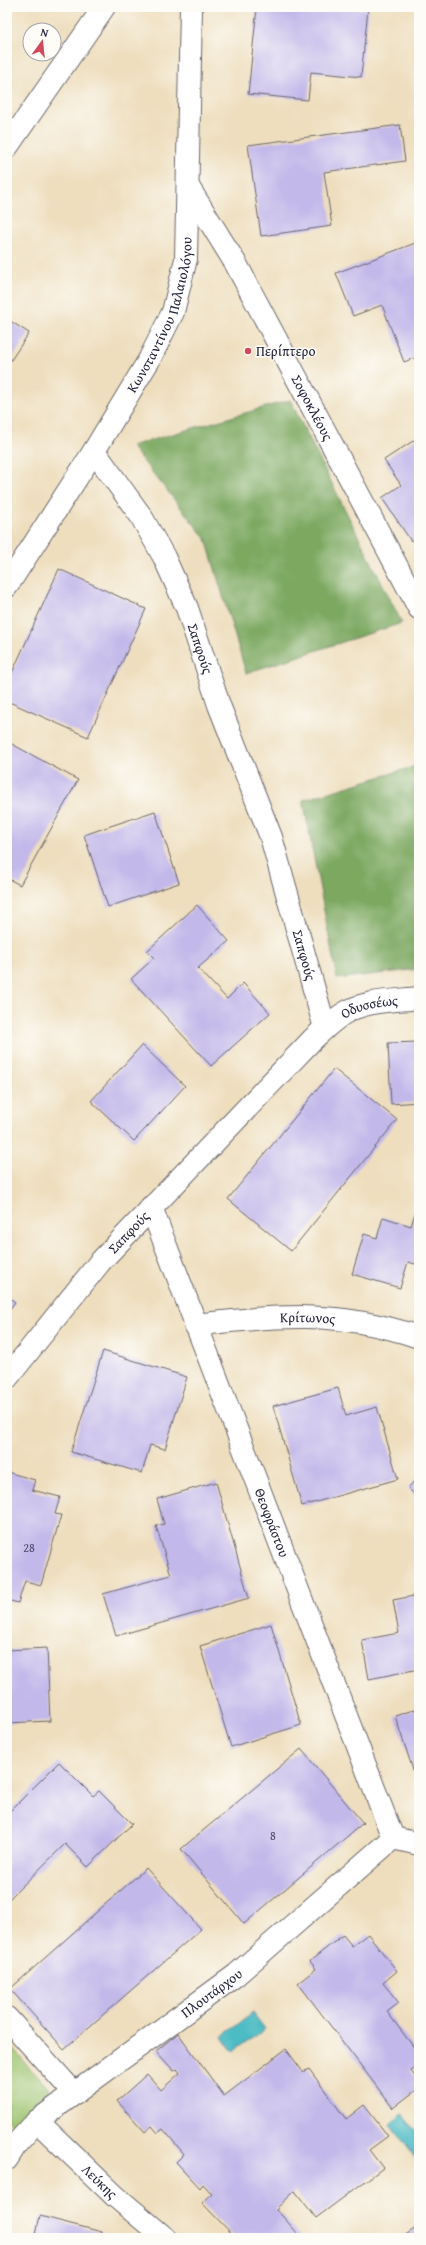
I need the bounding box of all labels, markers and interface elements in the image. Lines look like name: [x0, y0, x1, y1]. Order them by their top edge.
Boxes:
north arrow: [22, 22, 62, 62]
text: N: [39, 24, 51, 41]
street label: Κωνσταντίνου Παλαιολόγου: [122, 237, 196, 396]
place label: Περίπτερο: [256, 341, 316, 361]
marker: Περίπτερο: [243, 346, 253, 356]
street label: Σοφοκλέους: [287, 371, 338, 444]
street label: Σαπφούς: [183, 621, 218, 677]
street label: Σαπφούς: [288, 927, 321, 983]
street label: Οδυσσέως: [337, 990, 399, 1023]
street label: Σαπφούς: [103, 1206, 154, 1258]
street label: Κρίτωνος: [279, 1307, 336, 1329]
street label: Θεοφράστου: [250, 1485, 294, 1560]
house number: 28: [23, 1539, 35, 1556]
house number: 8: [270, 1827, 276, 1844]
street label: Πλουτάρχου: [177, 1964, 247, 2022]
street label: Λεύκης: [77, 2159, 122, 2203]

